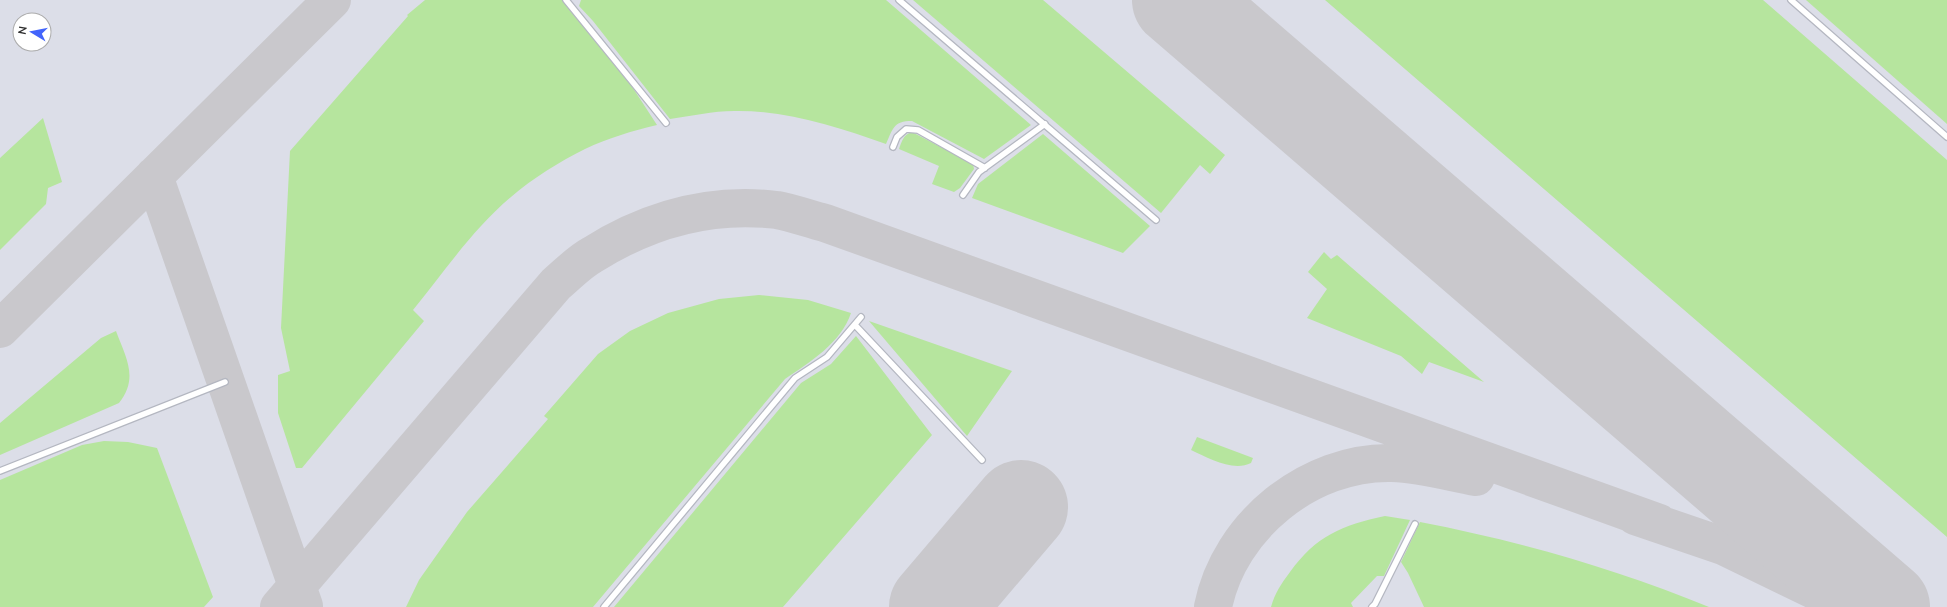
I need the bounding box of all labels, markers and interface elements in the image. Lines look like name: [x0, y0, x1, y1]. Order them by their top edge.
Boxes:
north arrow: [12, 12, 52, 52]
text: N: [15, 25, 31, 36]

